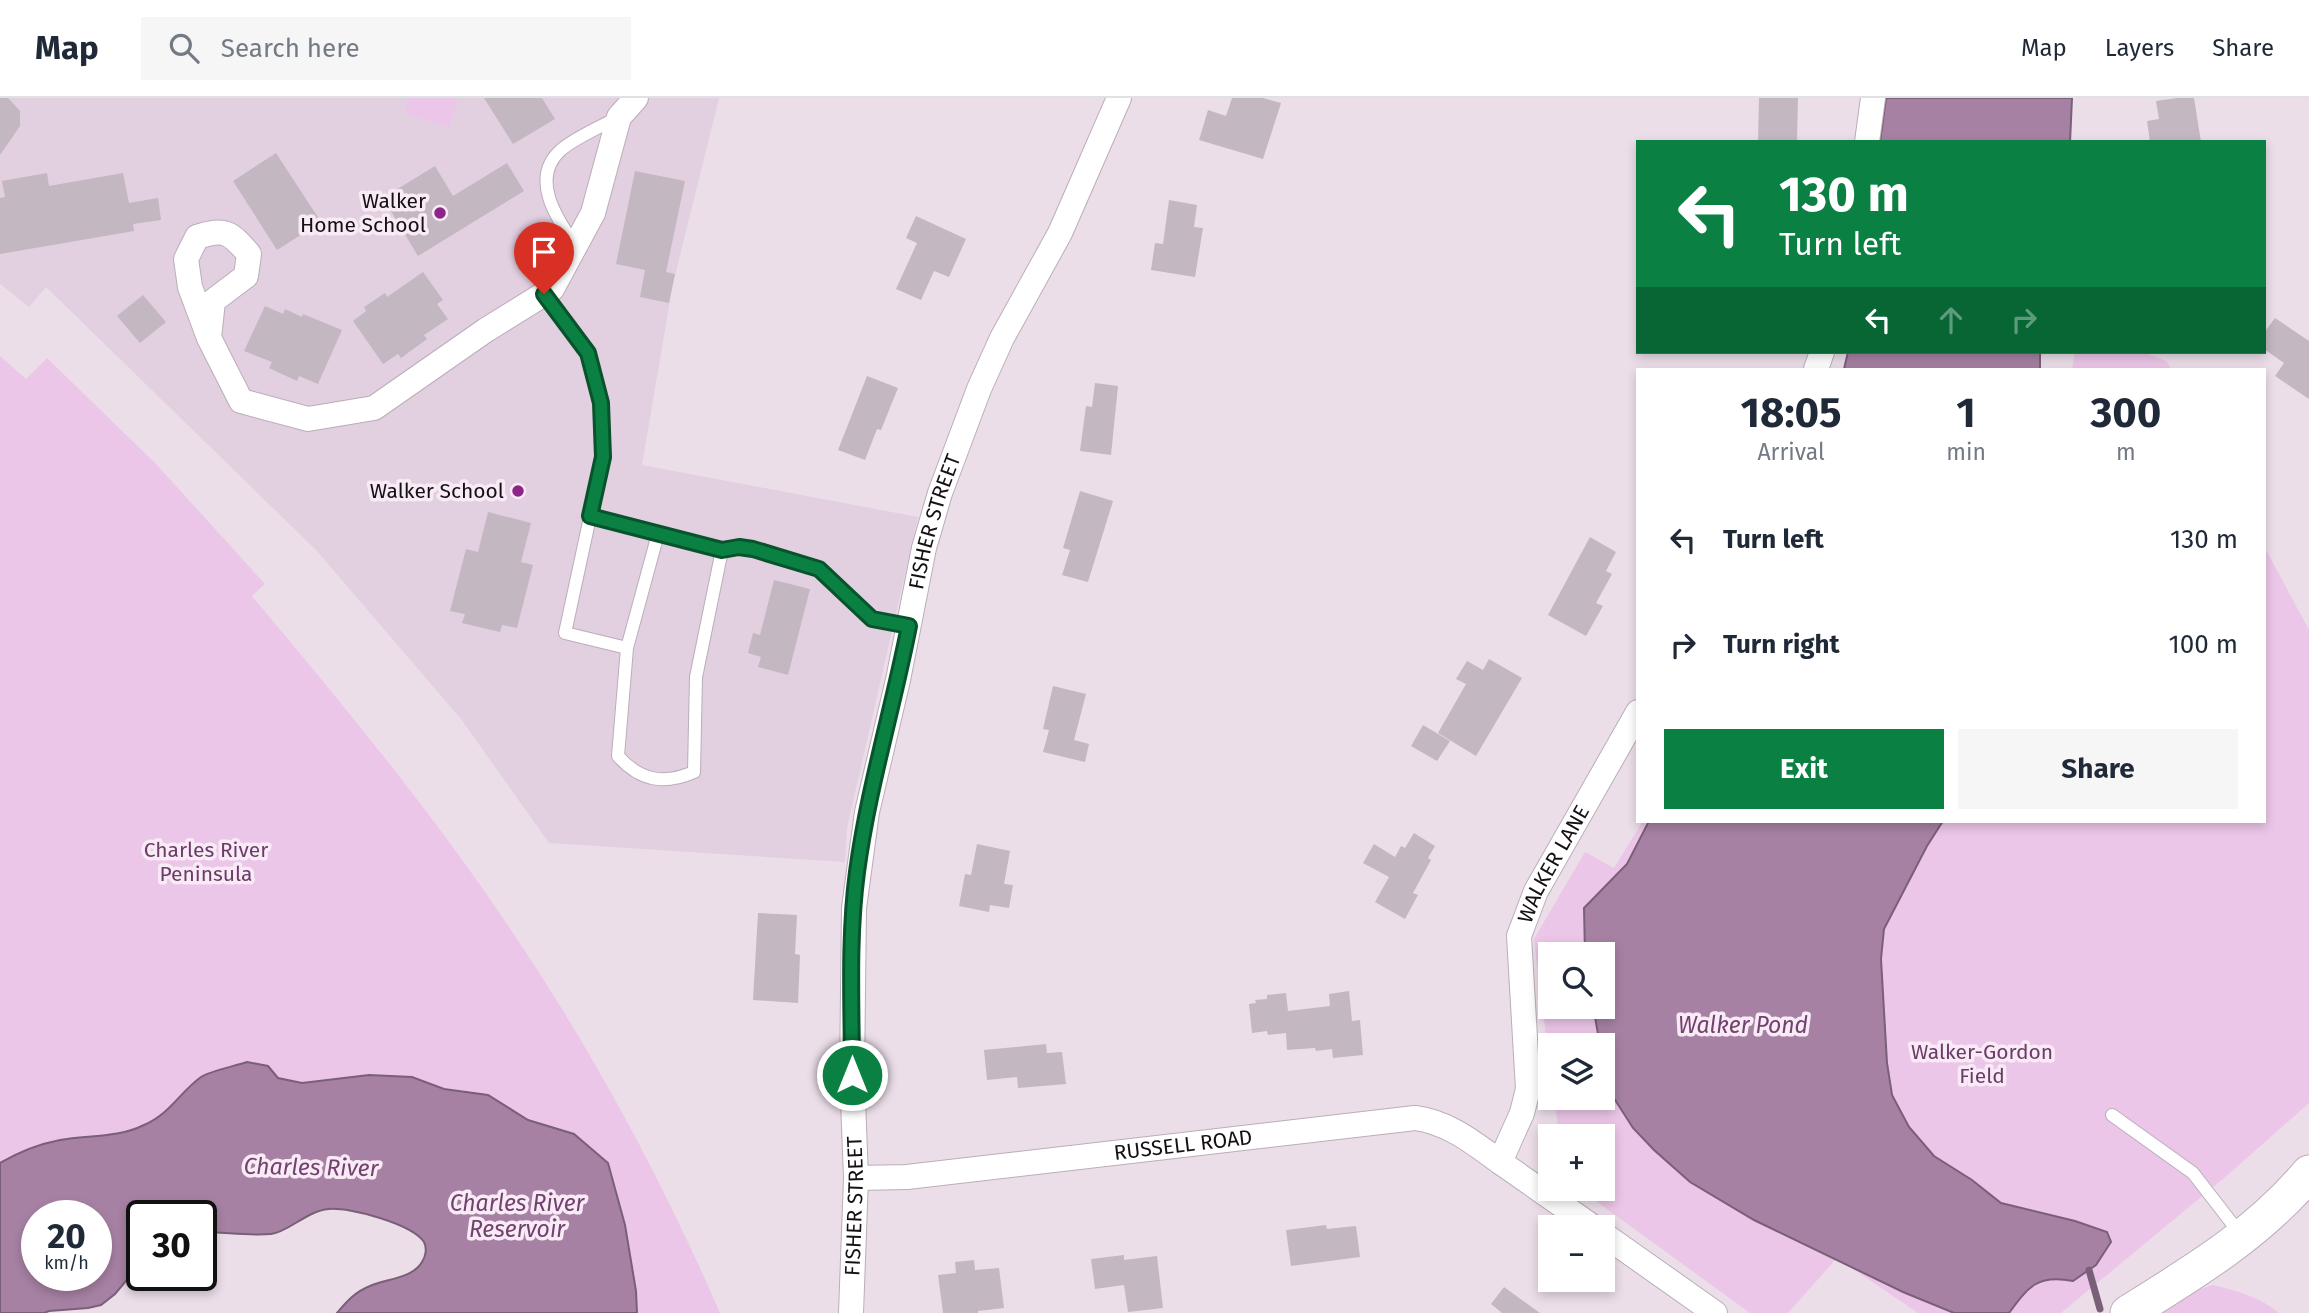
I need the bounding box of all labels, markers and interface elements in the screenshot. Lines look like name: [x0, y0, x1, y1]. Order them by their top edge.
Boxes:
search box: [141, 17, 631, 80]
text: Map: [35, 28, 99, 68]
icon: search: [165, 29, 203, 67]
text: Search here: [221, 33, 360, 64]
text: Map: [2021, 34, 2067, 62]
text: Layers: [2105, 34, 2174, 62]
text: Share: [2212, 34, 2274, 62]
text: 130 m: [1779, 165, 1909, 224]
icon: left: [1664, 168, 1755, 259]
place label: Walker Home School: [300, 188, 426, 238]
marker: Walker Home School: [432, 205, 448, 221]
pin: [514, 222, 574, 294]
text: Turn left: [1779, 225, 1901, 263]
icon: arrive: [525, 233, 563, 271]
icon: left: [1859, 301, 1897, 339]
icon: ahead: [1932, 301, 1970, 339]
icon: right: [2005, 301, 2043, 339]
text: 18:05: [1741, 388, 1842, 438]
text: 1: [1956, 388, 1976, 438]
text: 300: [2090, 388, 2161, 438]
text: Arrival: [1757, 438, 1825, 466]
text: min: [1946, 438, 1986, 466]
text: m: [2116, 438, 2136, 466]
street label: FISHER STREET: [903, 450, 966, 592]
place label: Walker School: [370, 478, 504, 504]
marker: Walker School: [510, 483, 526, 499]
icon: left: [1664, 521, 1702, 559]
text: Turn left: [1723, 524, 1824, 555]
text: 130 m: [2170, 524, 2238, 555]
icon: right: [1664, 626, 1702, 664]
text: Turn right: [1723, 629, 1840, 660]
text: 100 m: [2169, 629, 2238, 660]
button: Exit: [1664, 729, 1944, 809]
button: Share: [1958, 729, 2238, 809]
street label: WALKER LANE: [1512, 801, 1595, 927]
park label: Charles River Peninsula: [144, 837, 268, 887]
map controls: [1538, 942, 1615, 1292]
button: search: [1538, 942, 1615, 1019]
water label: Walker Pond: [1678, 1011, 1808, 1039]
button: layers: [1538, 1033, 1615, 1110]
position arrow: [815, 1038, 889, 1112]
park label: Walker-Gordon Field: [1911, 1039, 2053, 1089]
street label: RUSSELL ROAD: [1113, 1124, 1254, 1166]
button: +: [1538, 1124, 1615, 1201]
street label: FISHER STREET: [839, 1136, 869, 1276]
water label: Charles River: [243, 1152, 380, 1182]
water label: Charles River Reservoir: [450, 1189, 586, 1243]
speed limit sign: 30: [126, 1200, 217, 1291]
text: 20: [47, 1215, 86, 1257]
button: −: [1538, 1215, 1615, 1292]
text: km/h: [44, 1252, 89, 1274]

